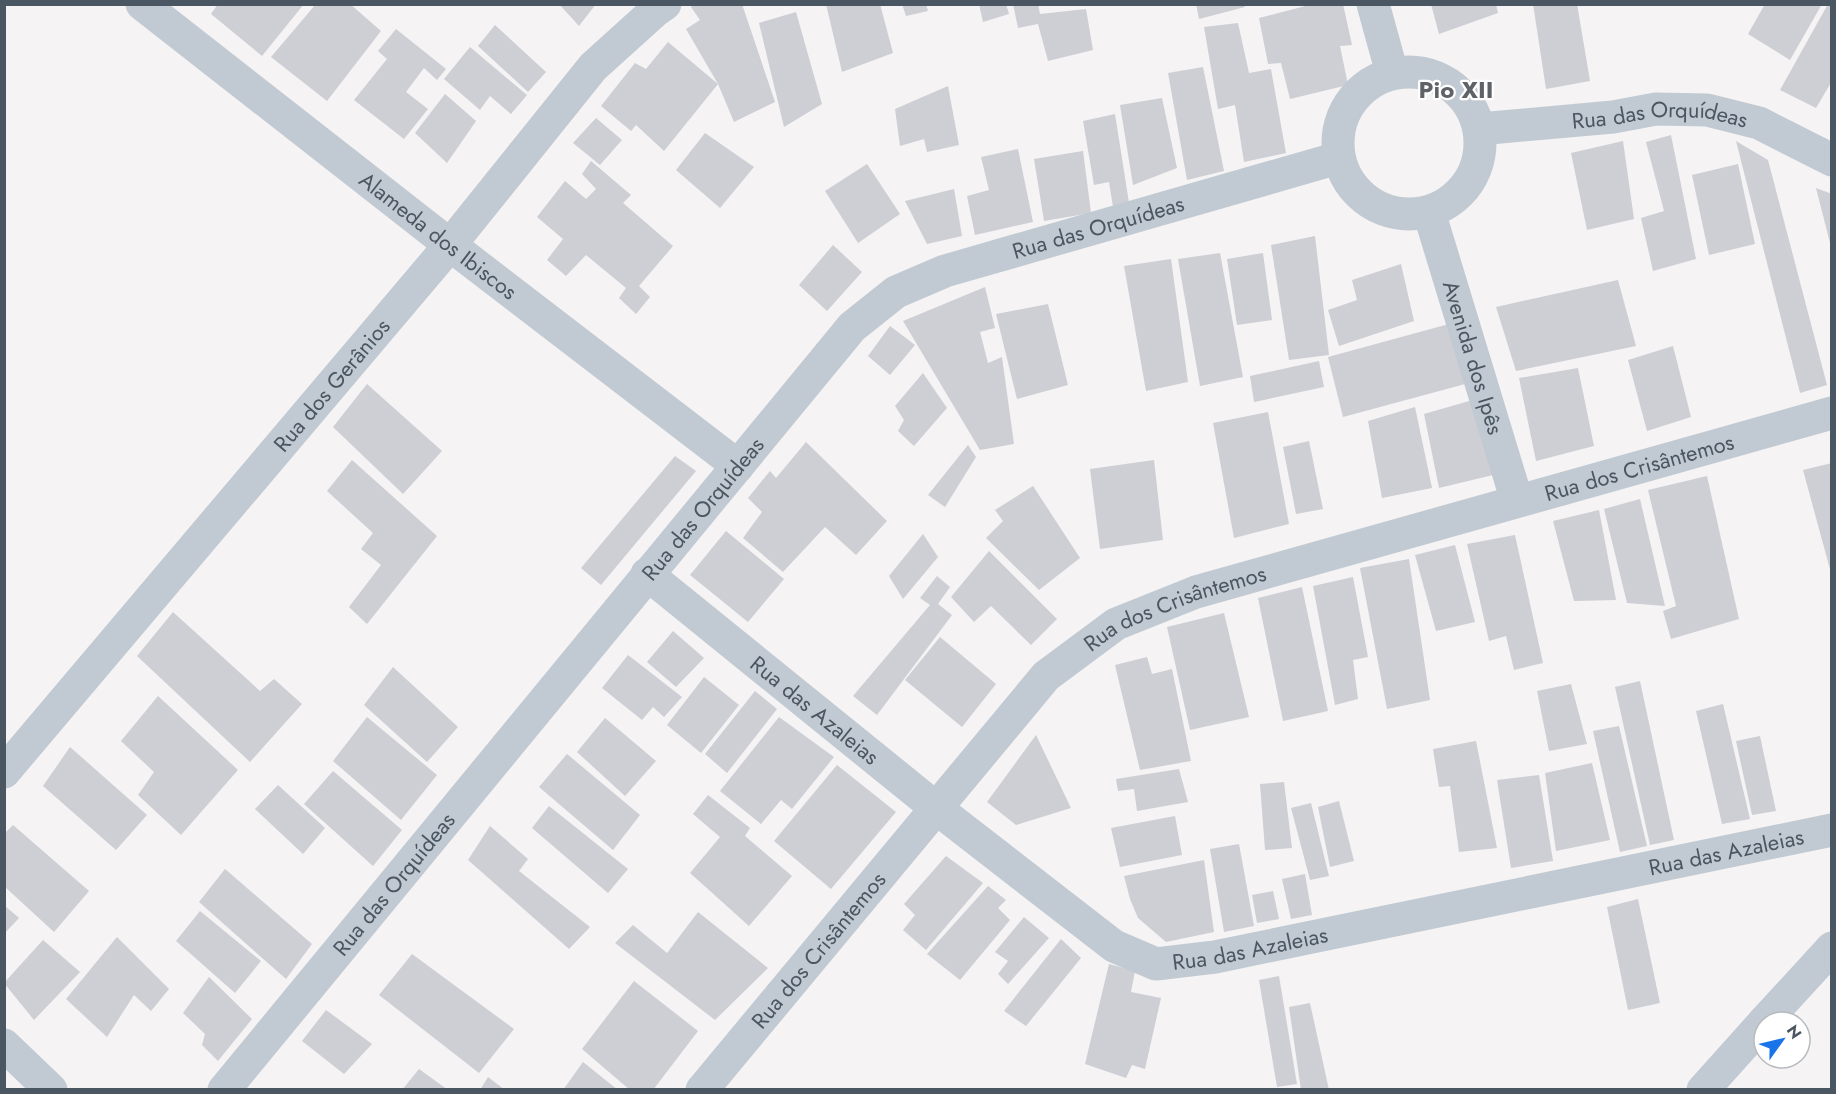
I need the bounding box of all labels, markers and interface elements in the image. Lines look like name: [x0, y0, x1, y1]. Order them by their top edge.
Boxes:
district label: Pio XII: [1419, 72, 1493, 107]
street label: Rua das Orquídeas: [1570, 93, 1751, 137]
street label: Alameda dos Ibiscos: [352, 164, 524, 307]
street label: Rua das Orquídeas: [1008, 187, 1188, 267]
street label: Avenida dos Ipês: [1435, 277, 1512, 438]
street label: Rua dos Gerânios: [266, 311, 397, 459]
street label: Rua dos Crisântemos: [1541, 425, 1738, 509]
street label: Rua das Orquídeas: [634, 430, 771, 587]
street label: Rua dos Crisântemos: [1077, 557, 1270, 659]
street label: Rua das Azaleias: [744, 648, 886, 772]
street label: Rua das Orquídeas: [325, 805, 463, 963]
street label: Rua das Azaleias: [1646, 820, 1807, 883]
street label: Rua dos Crisântemos: [744, 865, 893, 1035]
street label: Rua das Azaleias: [1170, 918, 1331, 978]
north arrow: [1752, 1010, 1812, 1070]
text: N: [1781, 1020, 1807, 1044]

